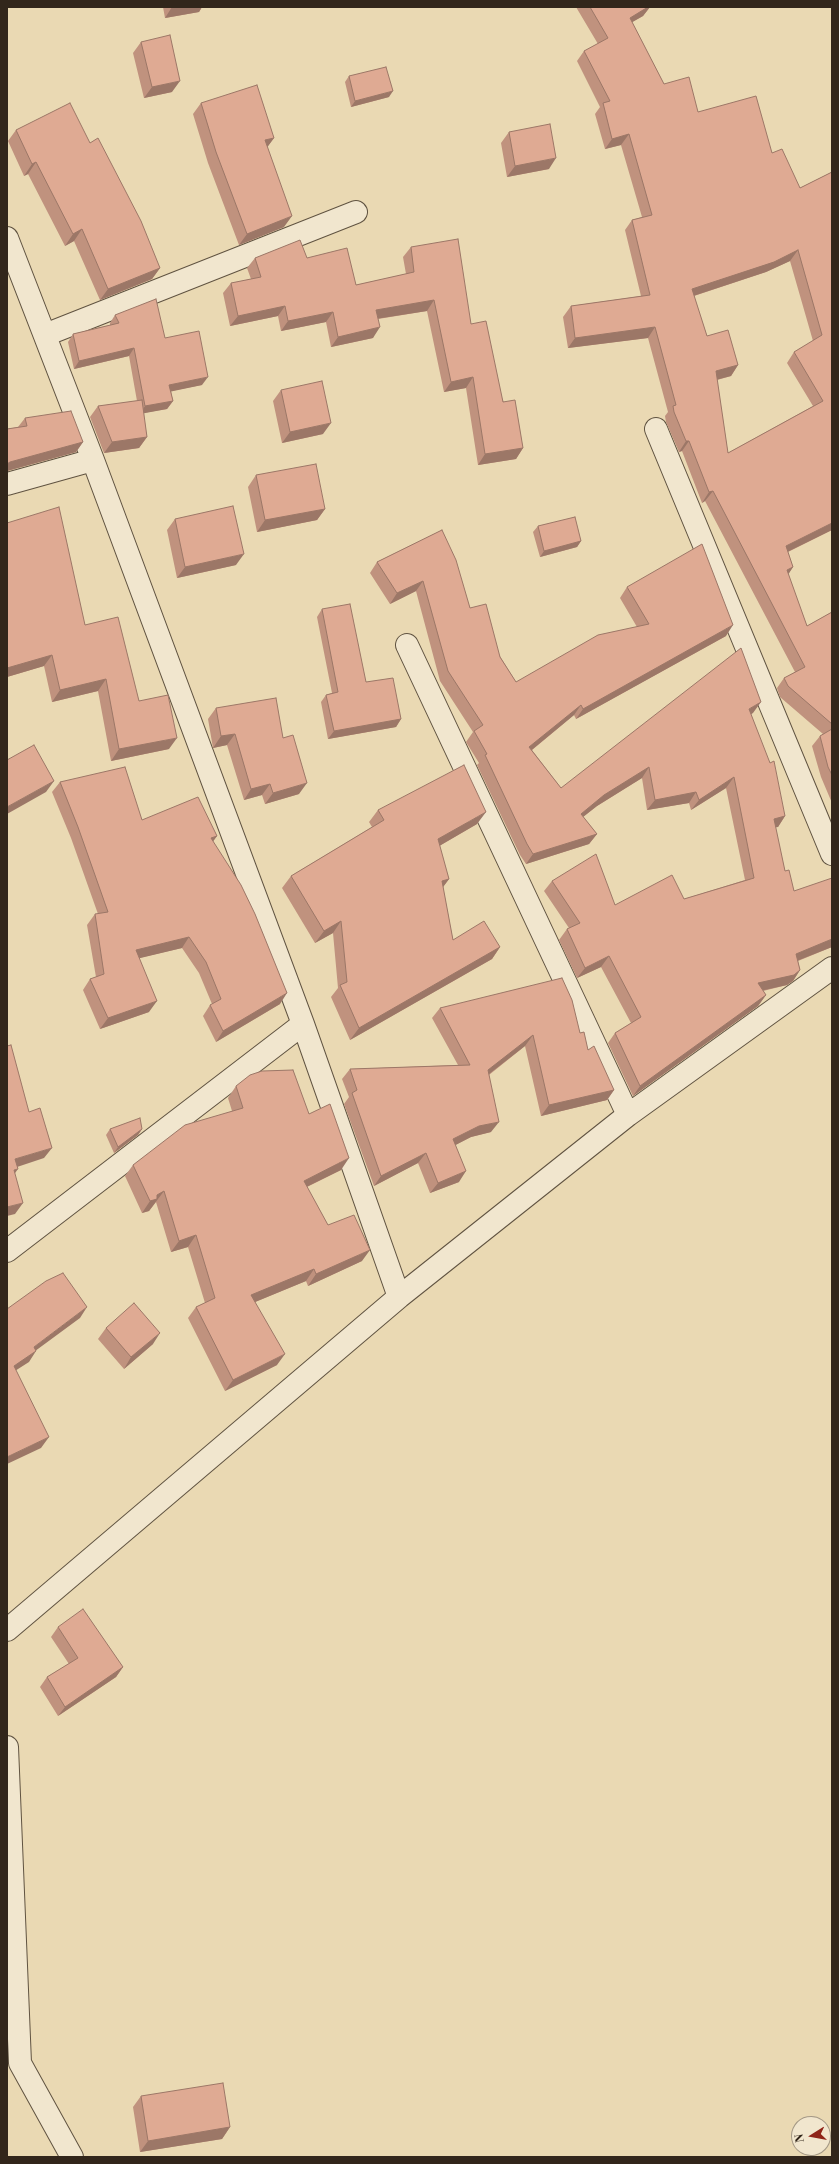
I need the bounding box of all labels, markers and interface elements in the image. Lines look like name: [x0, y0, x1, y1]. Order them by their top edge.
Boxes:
north arrow: [791, 2116, 831, 2156]
text: N: [793, 2132, 808, 2144]

